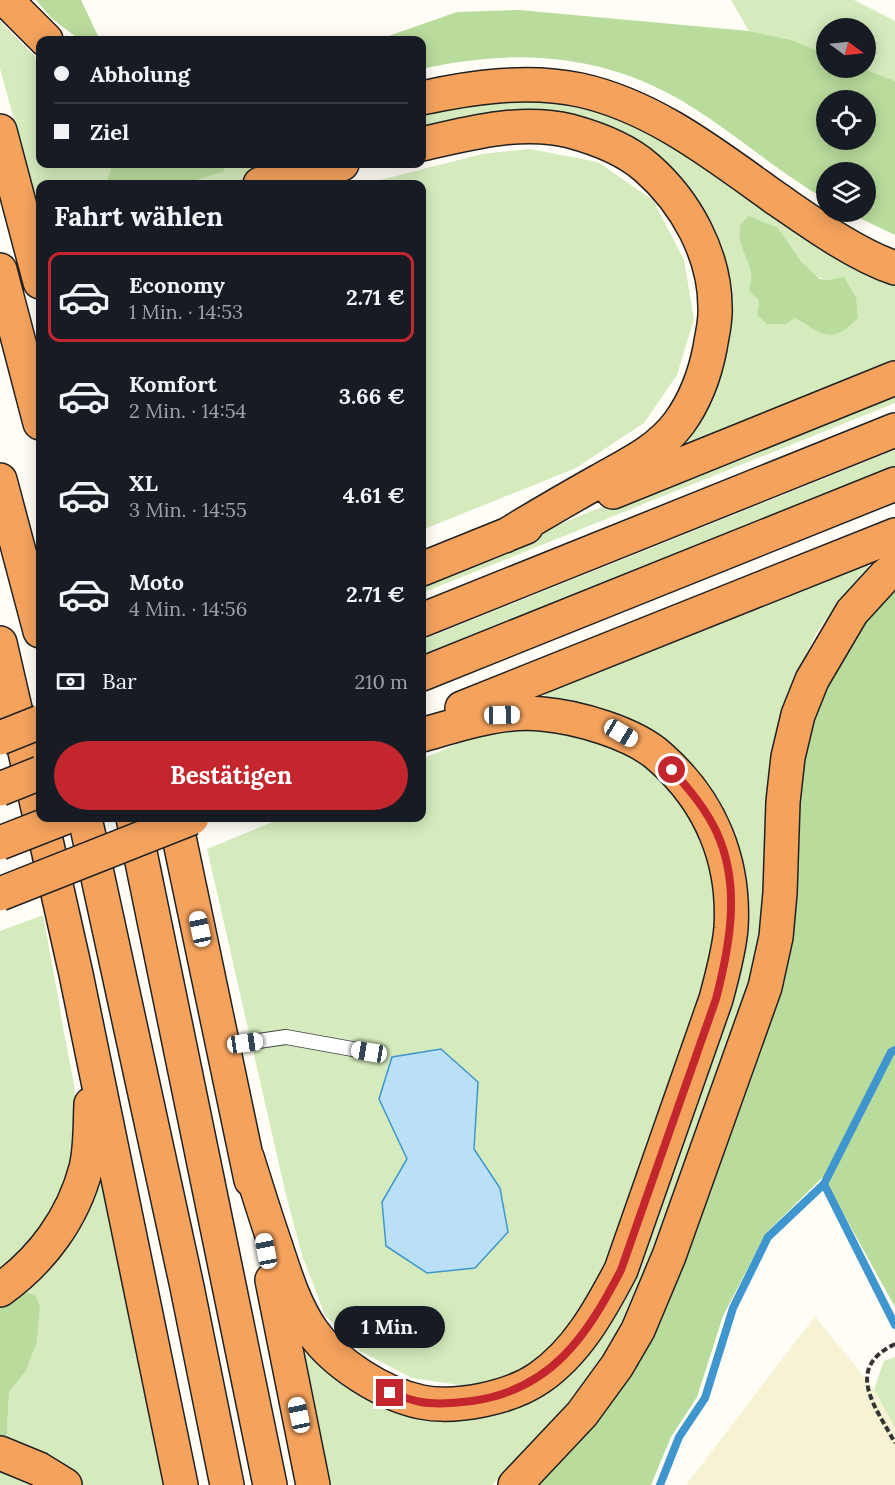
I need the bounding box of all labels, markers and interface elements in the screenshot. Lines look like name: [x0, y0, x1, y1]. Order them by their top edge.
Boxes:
north arrow: [816, 18, 876, 78]
map controls: [816, 18, 876, 222]
text: Abholung: [90, 60, 190, 88]
button: locate: [816, 90, 876, 150]
text: Ziel: [90, 118, 129, 146]
button: layers: [816, 162, 876, 222]
text: Fahrt wählen: [54, 199, 223, 233]
icon: car: [57, 270, 111, 324]
text: Economy: [129, 271, 225, 299]
text: 2.71 €: [346, 283, 405, 311]
text: 1 Min. · 14:53: [129, 299, 243, 324]
icon: car: [57, 369, 111, 423]
text: Komfort: [129, 370, 217, 398]
text: 3.66 €: [339, 382, 405, 410]
text: 2 Min. · 14:54: [129, 398, 246, 423]
icon: car: [57, 468, 111, 522]
text: XL: [129, 469, 158, 497]
text: 4.61 €: [343, 481, 405, 509]
text: 3 Min. · 14:55: [129, 497, 247, 522]
icon: car: [57, 567, 111, 621]
text: Moto: [129, 568, 184, 596]
text: 2.71 €: [346, 580, 405, 608]
text: 4 Min. · 14:56: [129, 596, 247, 621]
icon: cash: [54, 665, 87, 698]
text: Bar: [102, 667, 137, 695]
text: 210 m: [354, 669, 408, 694]
car: [484, 706, 520, 724]
car: [601, 716, 641, 750]
button: Bestätigen: [54, 741, 408, 810]
route start: [658, 756, 685, 783]
car: [187, 910, 213, 948]
car: [226, 1032, 264, 1054]
car: [350, 1040, 388, 1064]
car: [254, 1232, 278, 1270]
callout: 1 Min.: [334, 1306, 446, 1348]
text: 1 Min.: [361, 1314, 418, 1339]
route end: [376, 1379, 403, 1406]
car: [286, 1396, 312, 1434]

